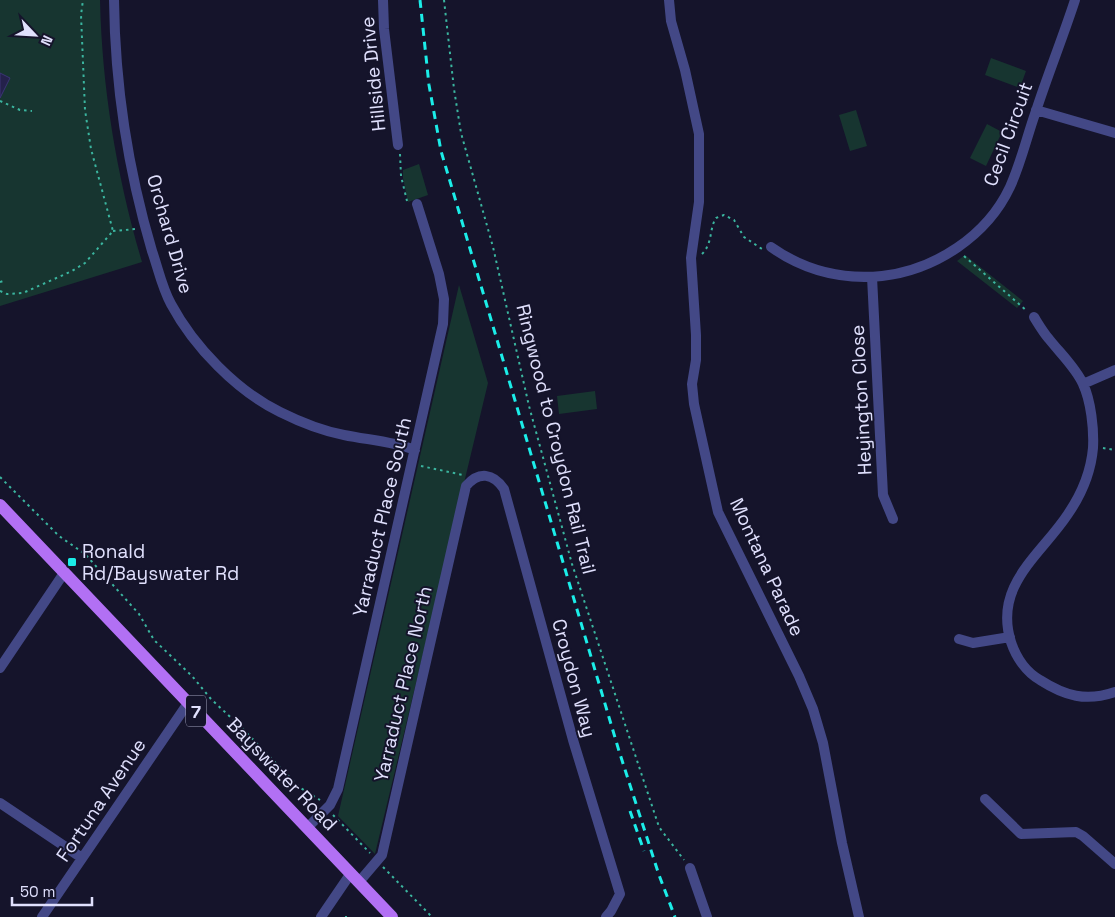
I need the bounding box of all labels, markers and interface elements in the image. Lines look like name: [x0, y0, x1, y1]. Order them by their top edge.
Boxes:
north arrow: [10, 10, 60, 60]
street label: Hillside Drive: [355, 16, 391, 132]
text: N: [37, 32, 57, 49]
street label: Cecil Circuit: [978, 78, 1038, 190]
street label: Orchard Drive: [141, 171, 199, 297]
street label: Ringwood to Croydon Rail Trail: [510, 301, 602, 577]
street label: Heyington Close: [845, 324, 877, 476]
street label: Yarraduct Place South: [347, 415, 417, 619]
street label: Montana Parade: [724, 494, 810, 640]
place label: Ronald Rd/Bayswater Rd: [82, 539, 239, 586]
marker: Ronald Rd/Bayswater Rd: [66, 556, 78, 568]
street label: Yarraduct Place North: [368, 584, 438, 784]
street label: Croydon Way: [546, 616, 602, 740]
road number: 7: [186, 696, 206, 726]
street label: Bayswater Road: [221, 712, 343, 836]
street label: Fortuna Avenue: [50, 733, 152, 867]
scale bar: [12, 874, 92, 906]
text: 50 m: [20, 882, 55, 901]

